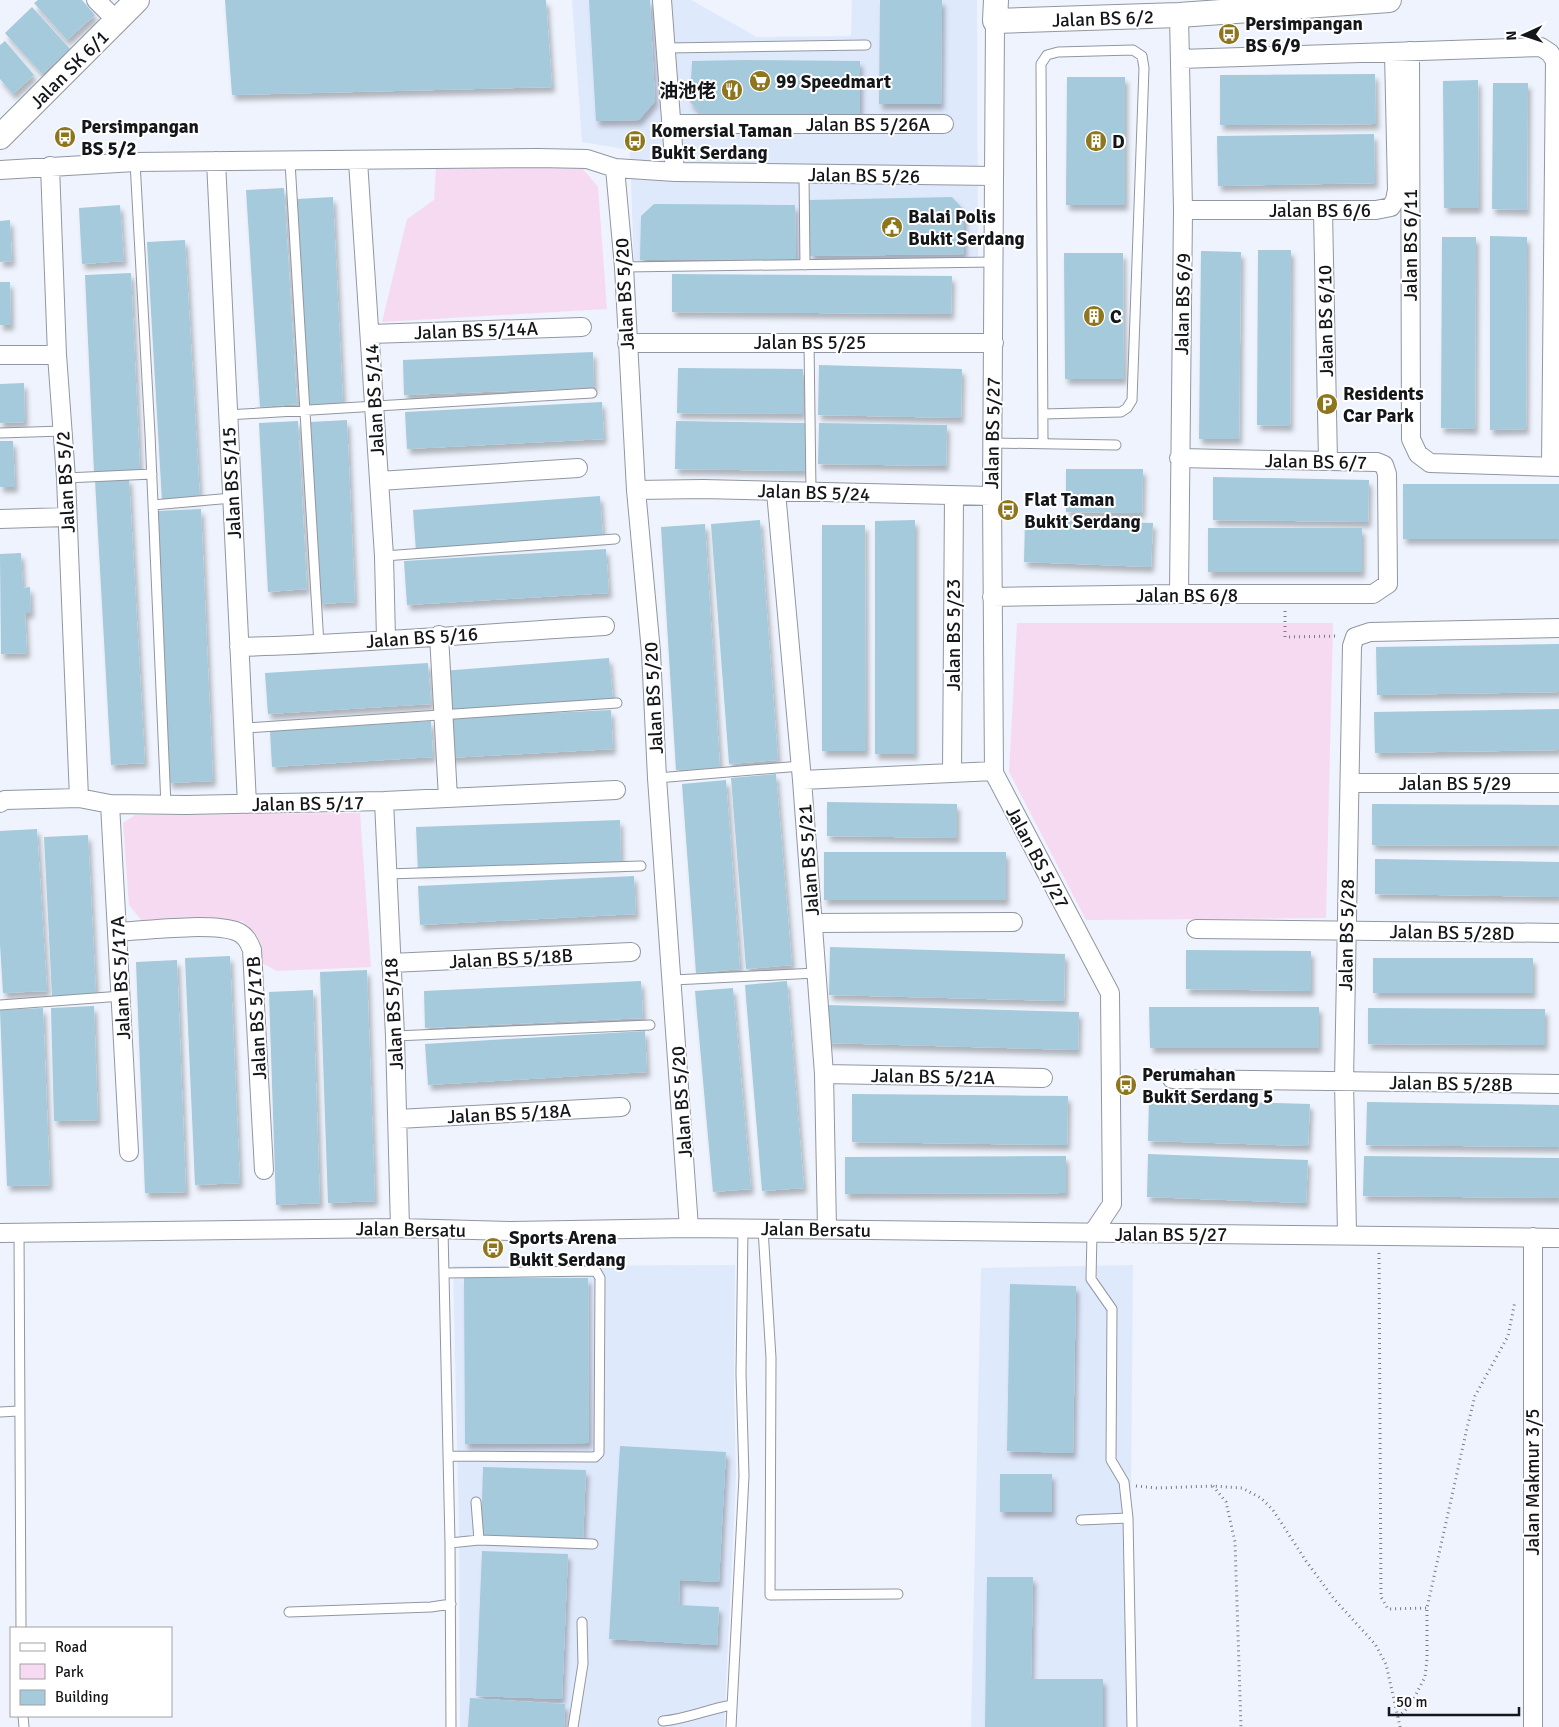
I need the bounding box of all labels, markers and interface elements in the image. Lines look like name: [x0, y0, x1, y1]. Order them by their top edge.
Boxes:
street label: Jalan BS 6/2: [1052, 5, 1155, 33]
north arrow: [1499, 10, 1549, 60]
place label: Persimpangan BS 6/9: [1245, 12, 1363, 58]
bus stop icon: Persimpangan BS 6/9: [1217, 22, 1241, 46]
street label: Jalan SK 6/1: [25, 25, 114, 114]
text: N: [1503, 30, 1520, 41]
supermarket icon: 99 Speedmart: [748, 69, 772, 93]
place label: 99 Speedmart: [776, 70, 891, 94]
restaurant icon: 油池佬: [720, 78, 744, 102]
place label: 油池佬: [659, 79, 716, 103]
street label: Jalan BS 5/26A: [806, 113, 930, 137]
place label: Persimpangan BS 5/2: [81, 115, 199, 161]
place label: Komersial Taman Bukit Serdang: [651, 119, 792, 165]
bus stop icon: Persimpangan BS 5/2: [53, 125, 77, 149]
bus stop icon: Komersial Taman Bukit Serdang: [623, 129, 647, 153]
building icon: D: [1084, 129, 1108, 153]
place label: D: [1112, 130, 1125, 154]
street label: Jalan BS 5/26: [808, 163, 920, 189]
street label: Jalan BS 6/11: [1399, 189, 1423, 301]
street label: Jalan BS 6/6: [1269, 199, 1371, 223]
place label: Balai Polis Bukit Serdang: [908, 205, 1025, 251]
public building icon: Balai Polis Bukit Serdang: [880, 215, 904, 239]
street label: Jalan BS 5/20: [610, 237, 640, 351]
street label: Jalan BS 6/9: [1170, 253, 1196, 355]
street label: Jalan BS 6/10: [1313, 265, 1339, 377]
building icon: C: [1082, 304, 1106, 328]
place label: C: [1110, 305, 1122, 329]
street label: Jalan BS 5/14A: [414, 317, 539, 345]
street label: Jalan BS 5/25: [754, 331, 866, 355]
street label: Jalan BS 5/14: [360, 343, 390, 457]
street label: Jalan BS 5/27: [980, 377, 1006, 489]
place label: Residents Car Park: [1343, 382, 1424, 428]
parking icon: Residents Car Park: [1315, 392, 1339, 416]
street label: Jalan BS 5/15: [217, 426, 247, 540]
street label: Jalan BS 5/2: [51, 430, 81, 534]
street label: Jalan BS 6/7: [1265, 449, 1367, 475]
street label: Jalan BS 5/24: [757, 479, 871, 507]
place label: Flat Taman Bukit Serdang: [1024, 488, 1141, 534]
bus stop icon: Flat Taman Bukit Serdang: [996, 498, 1020, 522]
street label: Jalan BS 5/23: [942, 579, 966, 691]
street label: Jalan BS 6/8: [1136, 584, 1238, 608]
street label: Jalan BS 5/16: [365, 622, 479, 654]
street label: Jalan BS 5/20: [639, 641, 669, 755]
street label: Jalan BS 5/29: [1399, 772, 1511, 796]
street label: Jalan BS 5/17: [252, 791, 364, 817]
street label: Jalan BS 5/27: [1000, 802, 1074, 913]
street label: Jalan BS 5/21: [793, 803, 825, 917]
street label: Jalan BS 5/28: [1334, 879, 1360, 991]
street label: Jalan BS 5/17A: [106, 915, 136, 1041]
street label: Jalan BS 5/28D: [1389, 920, 1515, 946]
street label: Jalan BS 5/18B: [449, 944, 574, 974]
street label: Jalan BS 5/17B: [242, 955, 272, 1080]
street label: Jalan BS 5/18: [379, 957, 409, 1071]
street label: Jalan BS 5/20: [666, 1045, 698, 1159]
place label: Perumahan Bukit Serdang 5: [1142, 1063, 1273, 1109]
street label: Jalan BS 5/21A: [871, 1064, 996, 1090]
street label: Jalan BS 5/28B: [1389, 1071, 1513, 1097]
bus stop icon: Perumahan Bukit Serdang 5: [1114, 1073, 1138, 1097]
street label: Jalan BS 5/18A: [446, 1099, 572, 1129]
street label: Jalan Bersatu: [356, 1217, 466, 1243]
street label: Jalan Bersatu: [761, 1217, 871, 1243]
street label: Jalan BS 5/27: [1115, 1223, 1227, 1247]
place label: Sports Arena Bukit Serdang: [509, 1226, 626, 1272]
bus stop icon: Sports Arena Bukit Serdang: [481, 1236, 505, 1260]
street label: Jalan Makmur 3/5: [1521, 1408, 1545, 1556]
legend: [10, 1627, 172, 1717]
text: Road: [55, 1638, 87, 1656]
text: Park: [55, 1663, 84, 1681]
scale bar: [1389, 1684, 1519, 1716]
text: Building: [55, 1688, 109, 1706]
text: 50 m: [1396, 1693, 1427, 1711]

